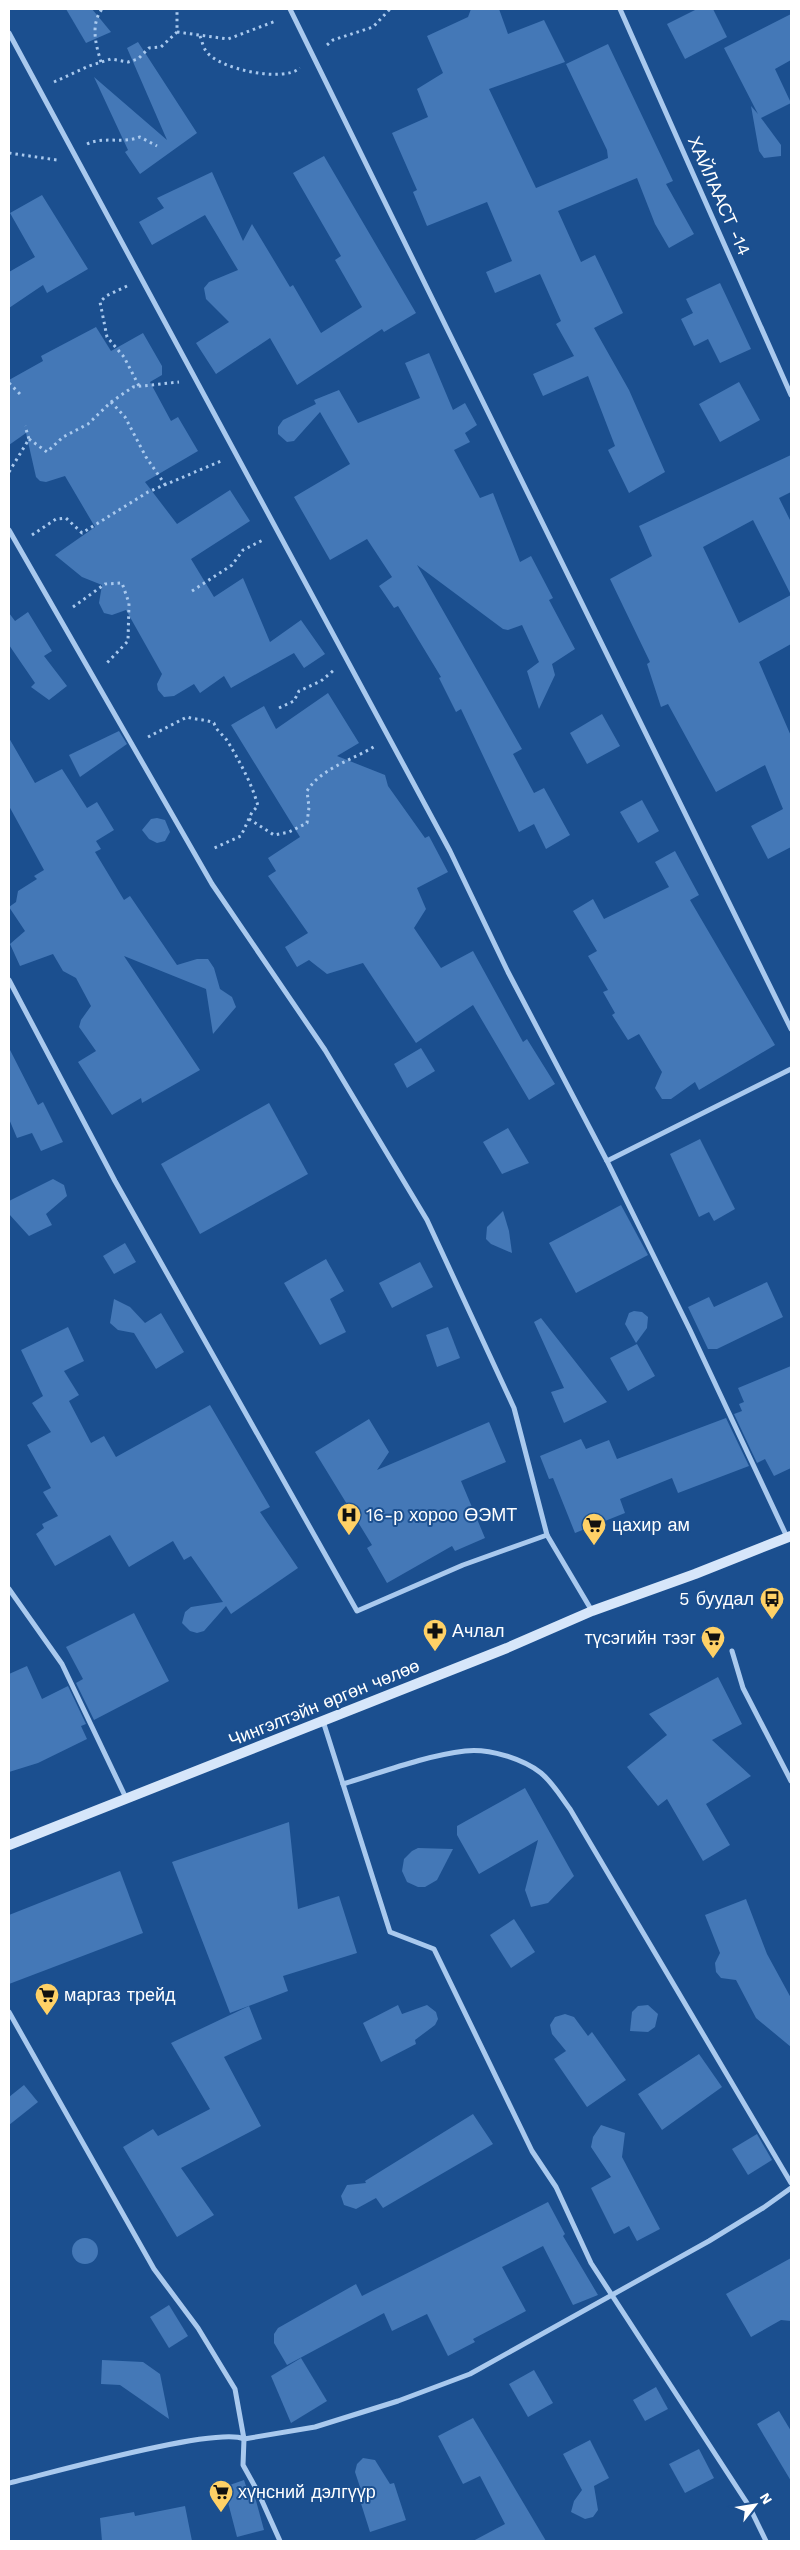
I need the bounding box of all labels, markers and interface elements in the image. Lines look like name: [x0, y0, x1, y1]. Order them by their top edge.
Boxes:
street label: ХАЙЛААСТ -14: [684, 133, 755, 259]
hospital icon: 16-р хороо ӨЭМТ: [336, 1502, 362, 1536]
place label: 16-р хороо ӨЭМТ: [366, 1504, 517, 1525]
supermarket icon: цахир ам: [581, 1512, 607, 1546]
place label: цахир ам: [612, 1514, 690, 1535]
bus stop icon: 5 буудал: [759, 1586, 785, 1620]
place label: 5 буудал: [679, 1588, 754, 1609]
pharmacy icon: Ачлал: [422, 1618, 448, 1652]
place label: Ачлал: [452, 1620, 504, 1641]
supermarket icon: түсэгийн тээг: [700, 1625, 726, 1659]
place label: түсэгийн тээг: [584, 1627, 696, 1648]
street label: Чингэлтэйн өргөн чөлөө: [225, 1655, 422, 1750]
supermarket icon: маргаз трейд: [34, 1982, 60, 2016]
place label: маргаз трейд: [64, 1984, 176, 2005]
supermarket icon: хүнсний дэлгүүр: [208, 2479, 234, 2513]
north arrow: [730, 2480, 780, 2530]
place label: хүнсний дэлгүүр: [238, 2481, 376, 2502]
text: N: [757, 2490, 776, 2507]

